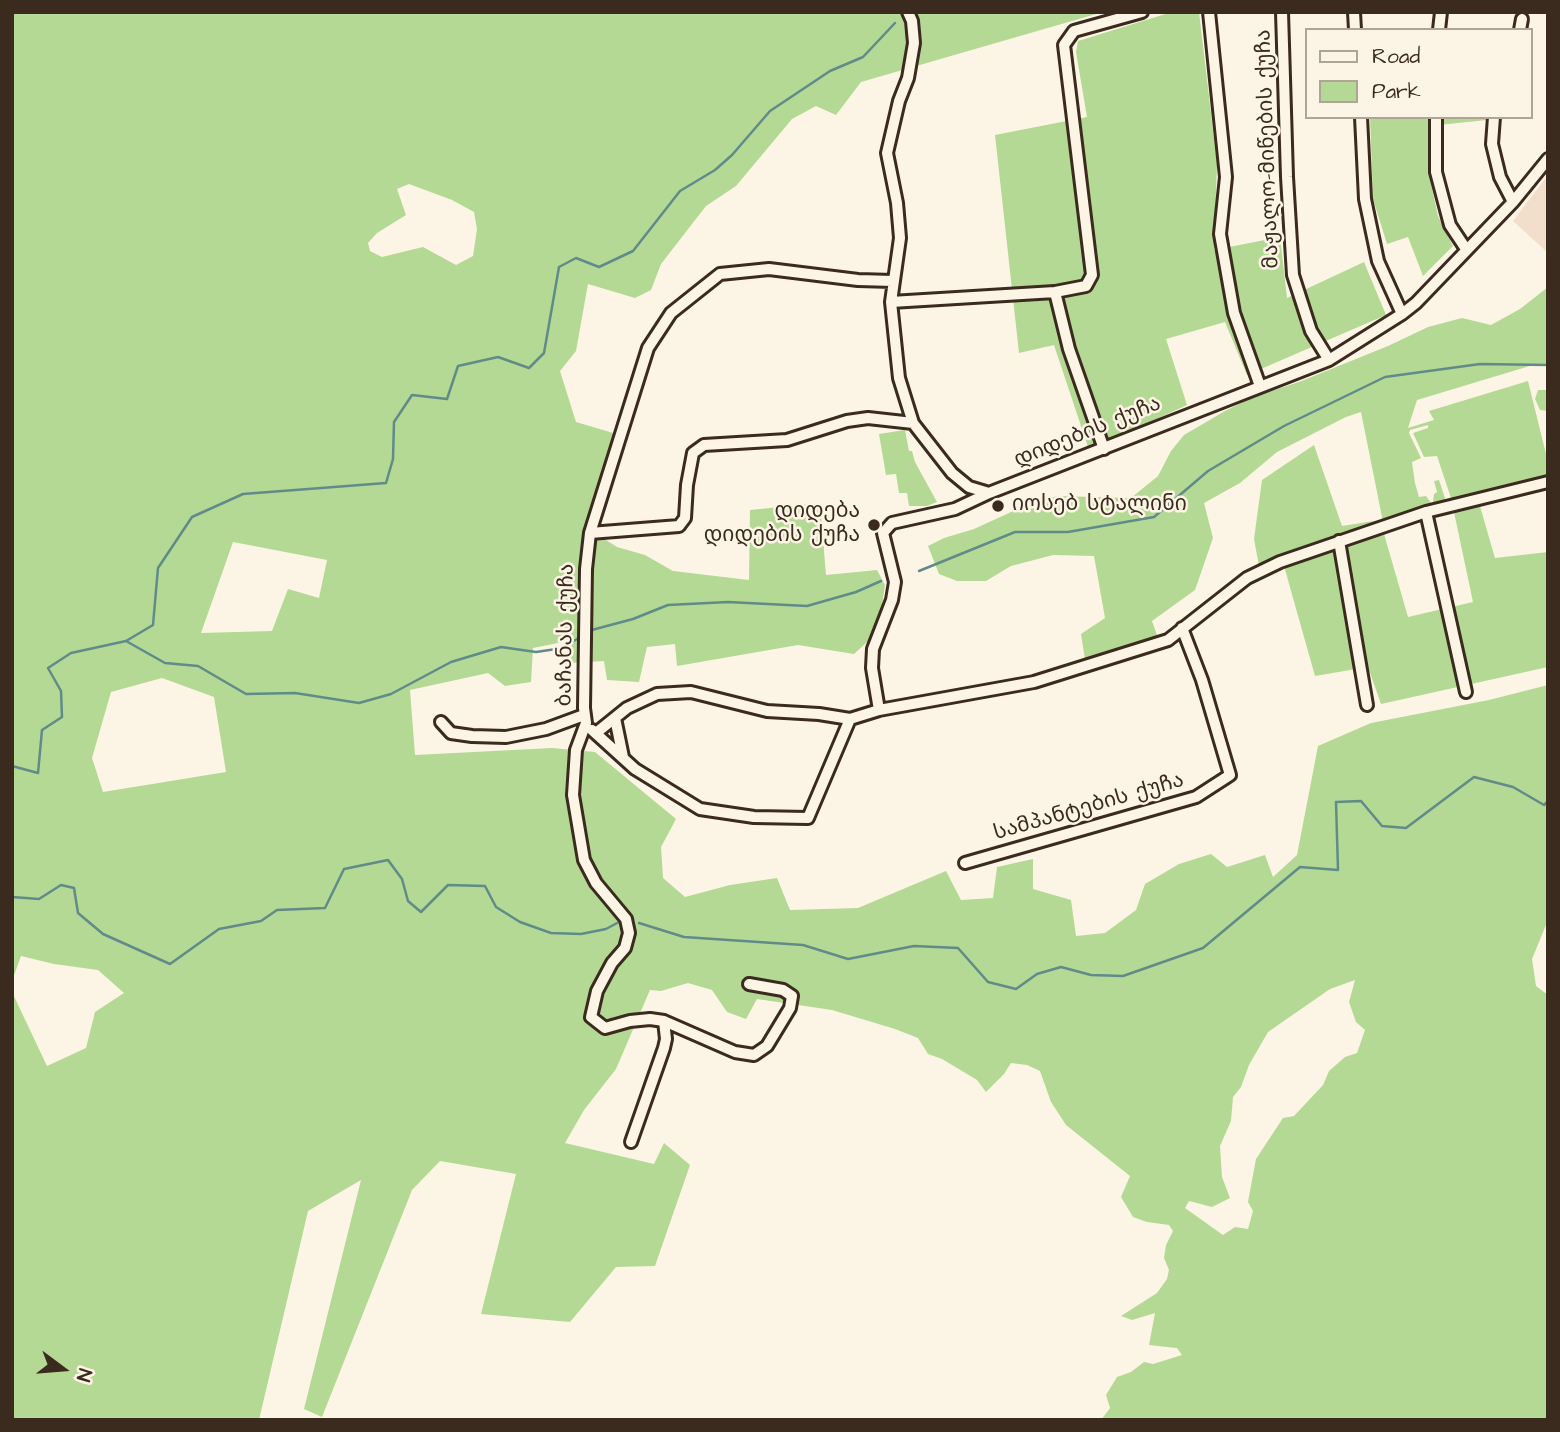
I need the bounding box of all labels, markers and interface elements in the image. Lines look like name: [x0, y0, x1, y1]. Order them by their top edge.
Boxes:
legend: [1304, 28, 1532, 119]
street label: მაჟალო-მიწების ქუჩა: [1252, 29, 1286, 269]
text: Road: [1372, 42, 1420, 71]
text: Park: [1372, 77, 1421, 106]
street label: დიდების ქუჩა: [1011, 392, 1165, 474]
place label: იოსებ სტალინი: [1012, 493, 1187, 519]
marker: იოსებ სტალინი: [990, 498, 1006, 514]
place label: დიდება დიდების ქუჩა: [704, 500, 860, 550]
marker: დიდება დიდების ქუჩა: [866, 517, 882, 533]
street label: ბაჩანას ქუჩა: [553, 563, 581, 707]
street label: სამპანტების ქუჩა: [991, 769, 1187, 847]
north arrow: [28, 1334, 98, 1404]
text: N: [69, 1365, 98, 1384]

